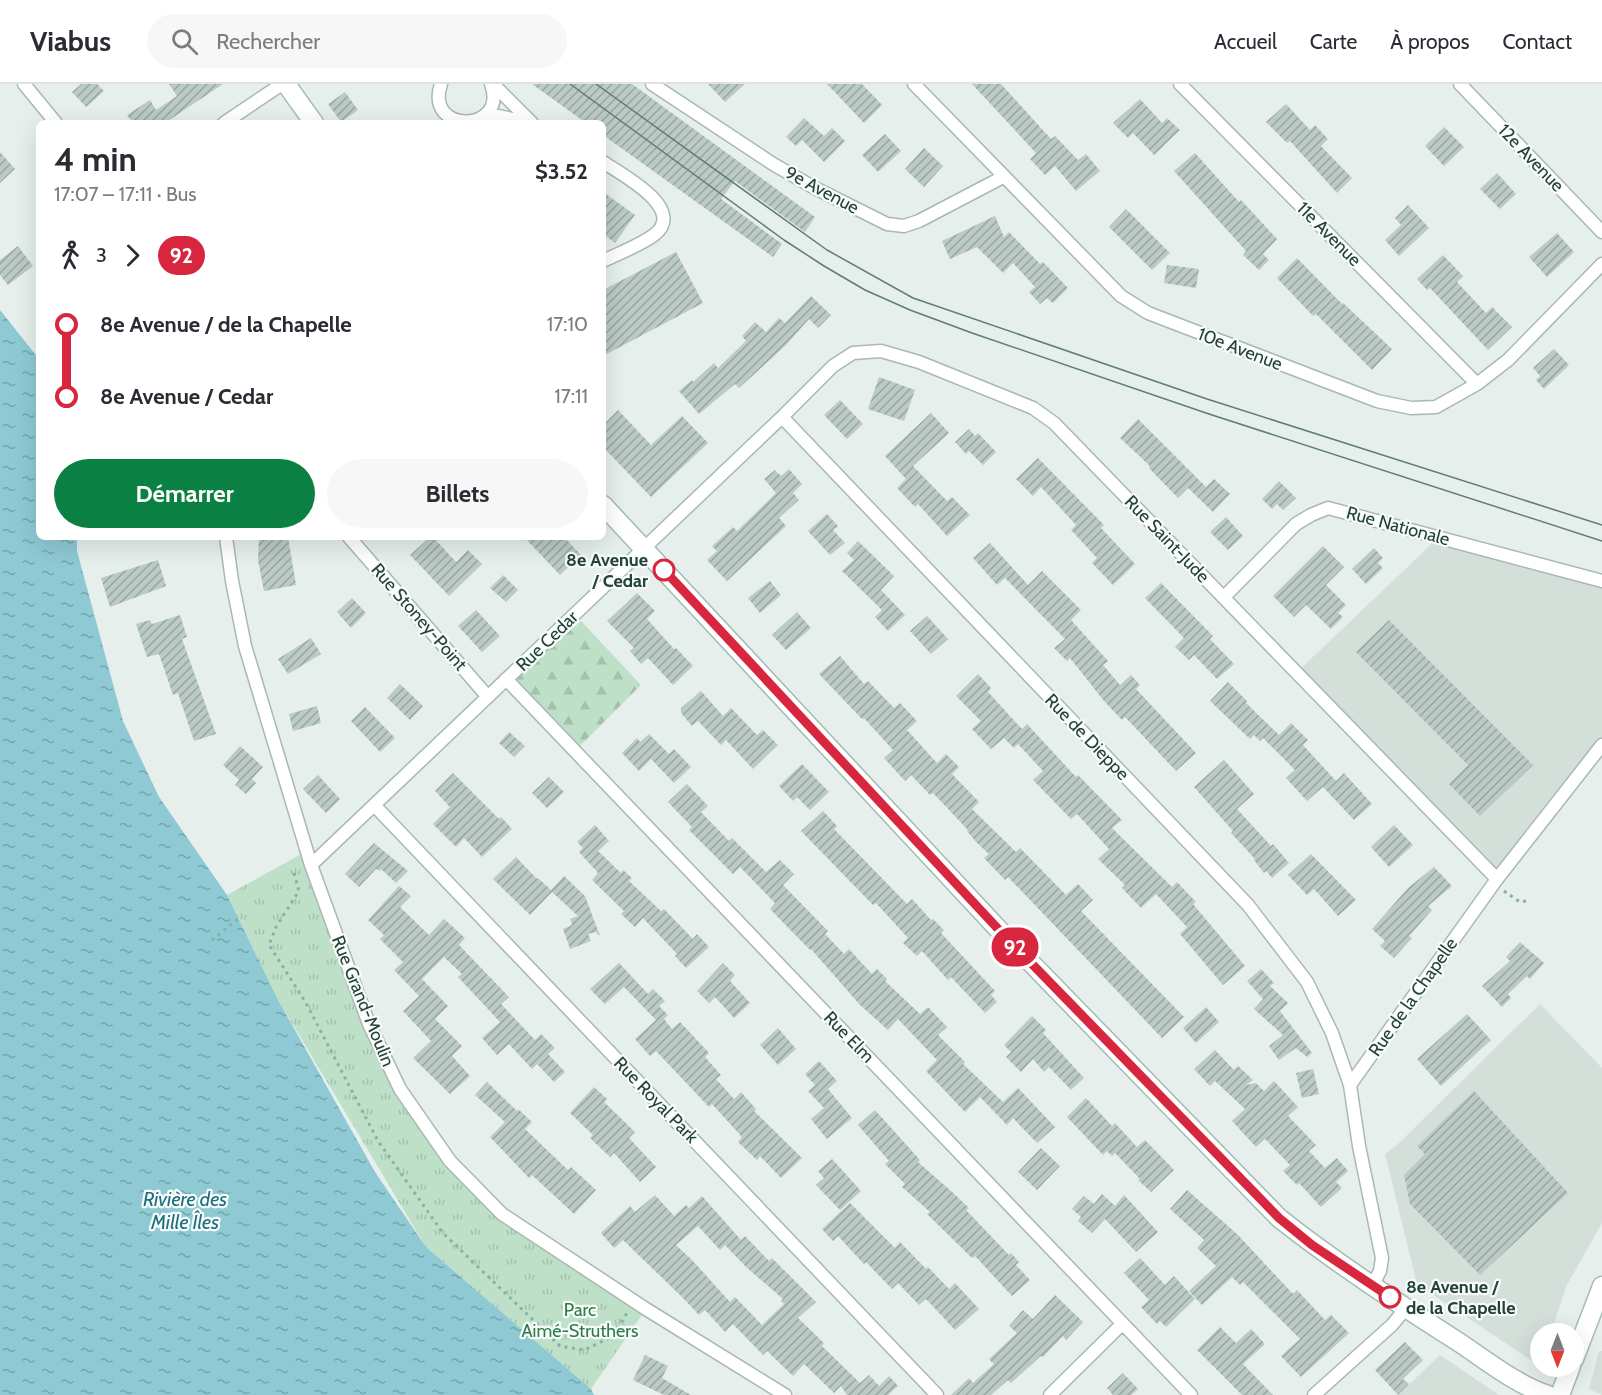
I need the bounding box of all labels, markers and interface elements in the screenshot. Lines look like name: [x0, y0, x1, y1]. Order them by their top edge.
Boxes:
search box: [147, 14, 567, 68]
text: Viabus: [30, 24, 111, 58]
icon: search: [168, 25, 201, 58]
text: Rechercher: [216, 28, 320, 55]
text: Accueil: [1214, 29, 1277, 54]
text: Carte: [1310, 29, 1357, 54]
text: À propos: [1390, 29, 1469, 54]
text: Contact: [1502, 29, 1572, 54]
street label: 12e Avenue: [1493, 120, 1569, 196]
text: 4 min: [54, 139, 137, 179]
text: $3.52: [535, 158, 588, 185]
street label: 9e Avenue: [781, 161, 863, 219]
text: 17:07 – 17:11 · Bus: [54, 182, 197, 206]
street label: 11e Avenue: [1292, 197, 1366, 271]
icon: walk: [54, 239, 87, 272]
icon: forward: [116, 239, 149, 272]
text: 3: [96, 243, 107, 267]
text: 92: [170, 243, 193, 268]
text: 8e Avenue / de la Chapelle: [100, 311, 352, 338]
text: 17:10: [547, 312, 588, 336]
street label: 10e Avenue: [1195, 323, 1285, 375]
text: 8e Avenue / Cedar: [100, 383, 273, 410]
text: 17:11: [554, 384, 588, 408]
button: Démarrer: [54, 459, 315, 528]
button: Billets: [327, 459, 588, 528]
street label: Rue Saint-Jude: [1120, 491, 1214, 587]
street label: Rue Nationale: [1344, 502, 1452, 550]
place label: 8e Avenue / Cedar: [566, 549, 648, 592]
street label: Rue Stoney-Point: [366, 559, 472, 675]
marker: 8e Avenue / Cedar: [653, 559, 675, 581]
street label: Rue Cedar: [511, 606, 583, 676]
street label: Rue de Dieppe: [1040, 689, 1134, 785]
line badge: 92: [988, 928, 1042, 966]
street label: Rue Grand-Moulin: [327, 932, 399, 1070]
street label: Rue de la Chapelle: [1364, 933, 1462, 1061]
text: 92: [1004, 935, 1026, 960]
street label: Rue Elm: [819, 1007, 879, 1067]
street label: Rue Royal Park: [609, 1052, 703, 1149]
water label: Rivière des Mille Îles: [143, 1187, 227, 1234]
place label: 8e Avenue / de la Chapelle: [1406, 1276, 1515, 1319]
marker: 8e Avenue / de la Chapelle: [1379, 1286, 1401, 1308]
park label: Parc Aimé-Struthers: [522, 1299, 638, 1342]
north arrow: [1530, 1323, 1584, 1377]
map controls: [1530, 1323, 1584, 1377]

